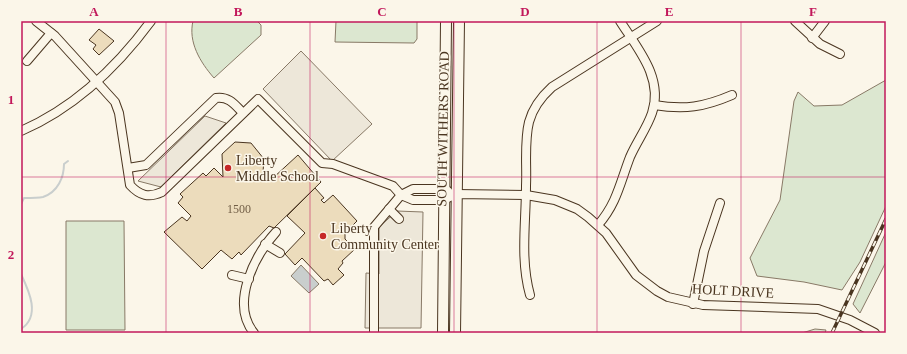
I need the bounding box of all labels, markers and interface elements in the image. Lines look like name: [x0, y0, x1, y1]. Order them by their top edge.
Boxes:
text: A: [89, 4, 99, 19]
text: B: [234, 4, 243, 19]
text: C: [377, 4, 387, 19]
text: D: [520, 4, 530, 19]
text: E: [665, 4, 673, 19]
text: F: [809, 4, 817, 19]
street label: SOUTH WITHERS ROAD: [434, 51, 452, 207]
text: 1: [8, 92, 14, 107]
place label: Liberty Middle School: [236, 153, 319, 184]
marker: Liberty Middle School: [223, 163, 233, 173]
house number: 1500: [227, 202, 251, 216]
place label: Liberty Community Center: [331, 221, 439, 252]
marker: Liberty Community Center: [318, 231, 328, 241]
text: 2: [8, 247, 14, 262]
street label: HOLT DRIVE: [692, 281, 774, 301]

